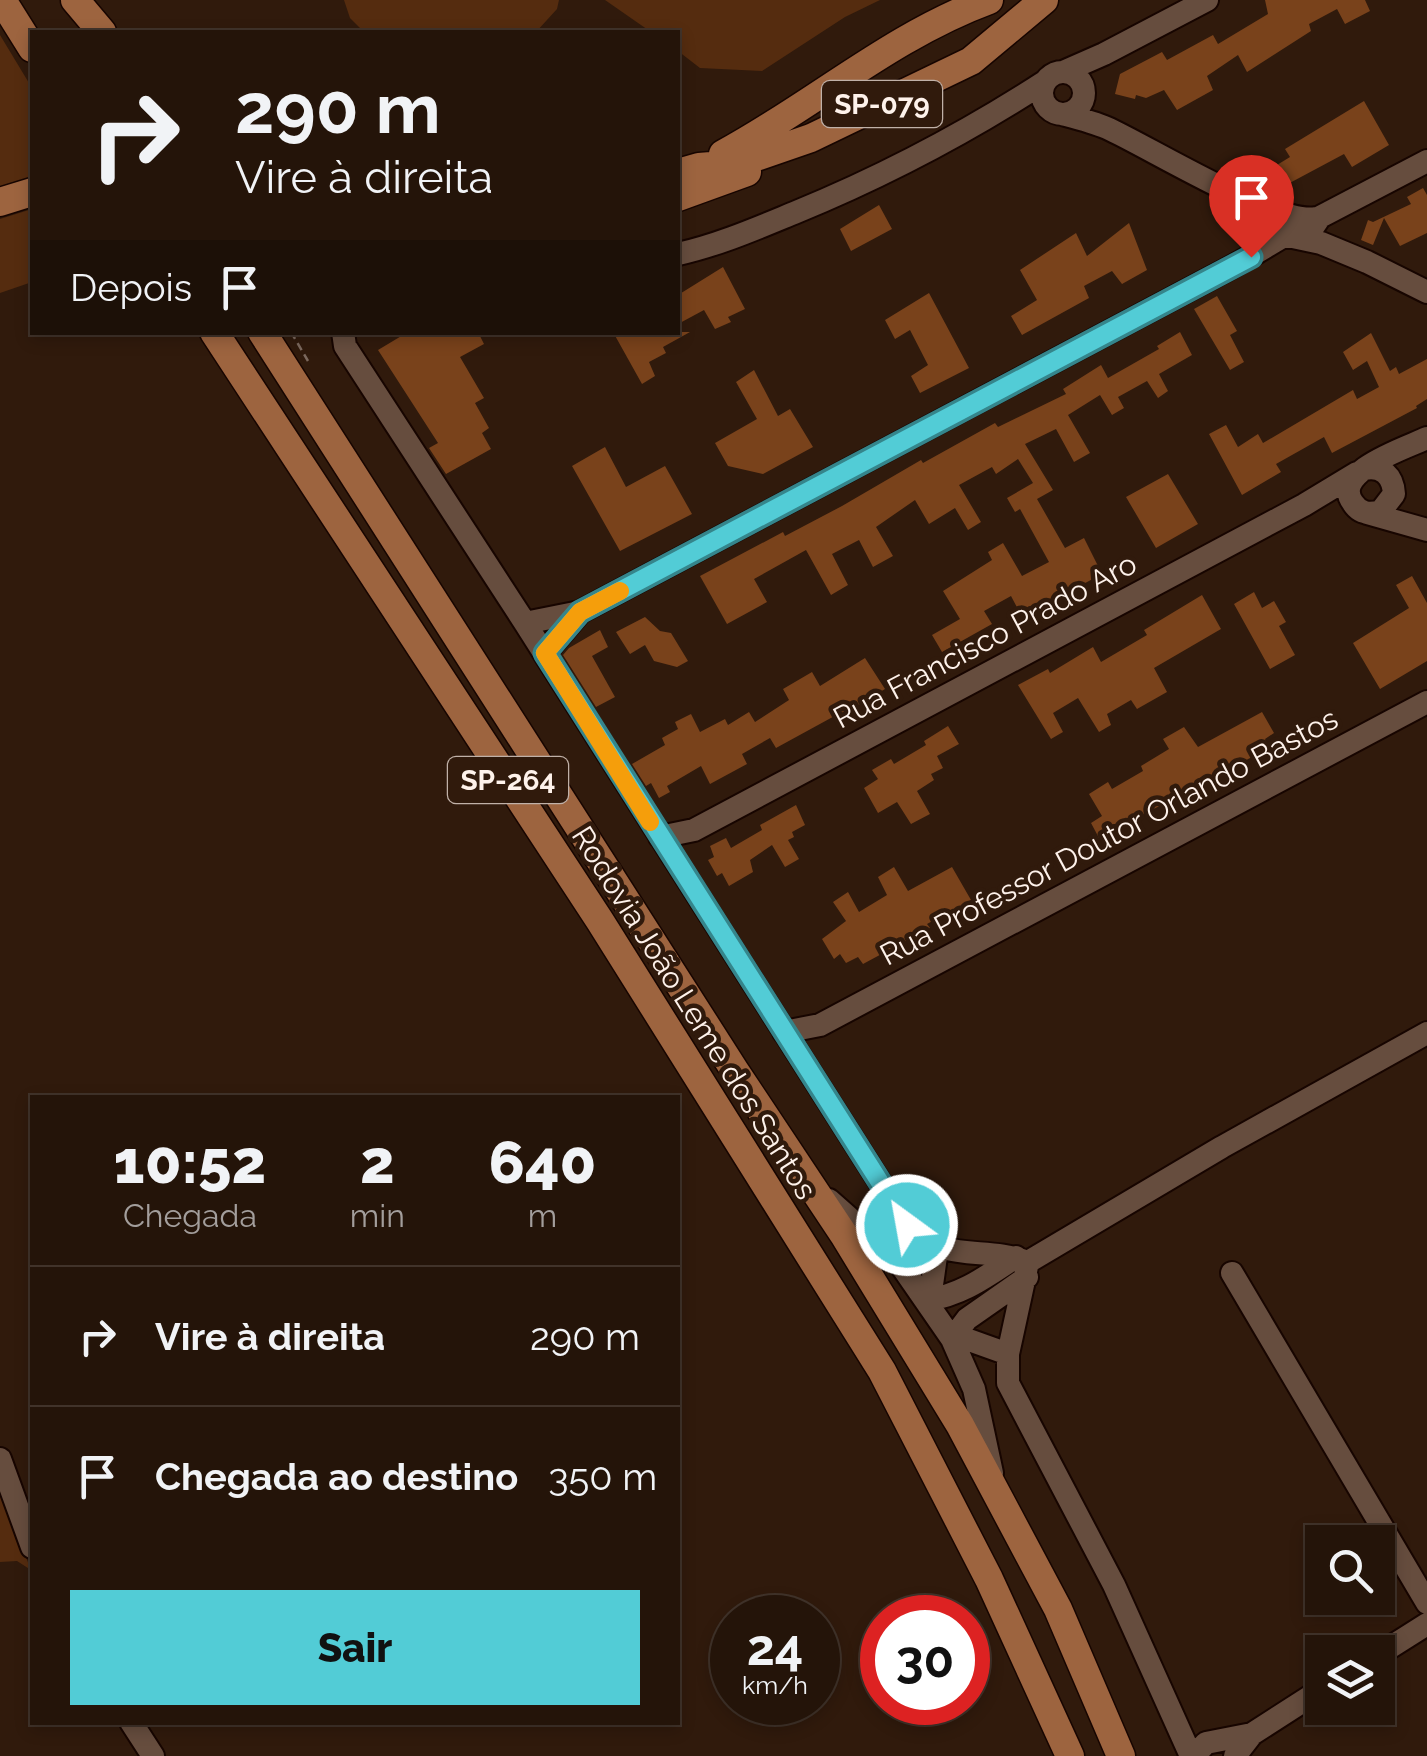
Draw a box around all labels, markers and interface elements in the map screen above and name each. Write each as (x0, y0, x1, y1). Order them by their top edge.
text: 290 m (235, 67, 441, 149)
icon: right (70, 70, 200, 200)
road number: SP-079 (822, 81, 942, 127)
text: Vire à direita (235, 151, 493, 204)
pin (1209, 155, 1294, 258)
icon: arrive (1224, 170, 1279, 225)
icon: arrive (212, 260, 267, 315)
text: Depois (70, 265, 192, 310)
street label: Rua Francisco Prado Aro (827, 546, 1142, 735)
street label: Rua Professor Doutor Orlando Bastos (874, 701, 1344, 972)
road number: SP-264 (448, 757, 568, 803)
street label: Rodovia João Leme dos Santos (565, 820, 824, 1206)
text: 10:52 (114, 1127, 266, 1197)
text: 2 (360, 1127, 395, 1197)
text: 640 (488, 1127, 596, 1197)
position arrow (855, 1173, 959, 1277)
text: Chegada (123, 1197, 257, 1234)
text: min (350, 1197, 405, 1234)
text: m (528, 1197, 557, 1234)
icon: right (70, 1309, 125, 1364)
text: Vire à direita (155, 1314, 385, 1359)
text: 290 m (530, 1314, 640, 1359)
icon: arrive (70, 1449, 125, 1504)
text: Chegada ao destino (155, 1454, 518, 1499)
text: 350 m (548, 1454, 657, 1499)
map controls (1305, 1525, 1395, 1725)
button: search (1305, 1525, 1395, 1615)
button: Sair (70, 1590, 640, 1705)
speed limit sign: 30 (860, 1595, 990, 1725)
text: 24 (747, 1618, 803, 1677)
button: layers (1305, 1635, 1395, 1725)
text: km/h (742, 1670, 808, 1700)

